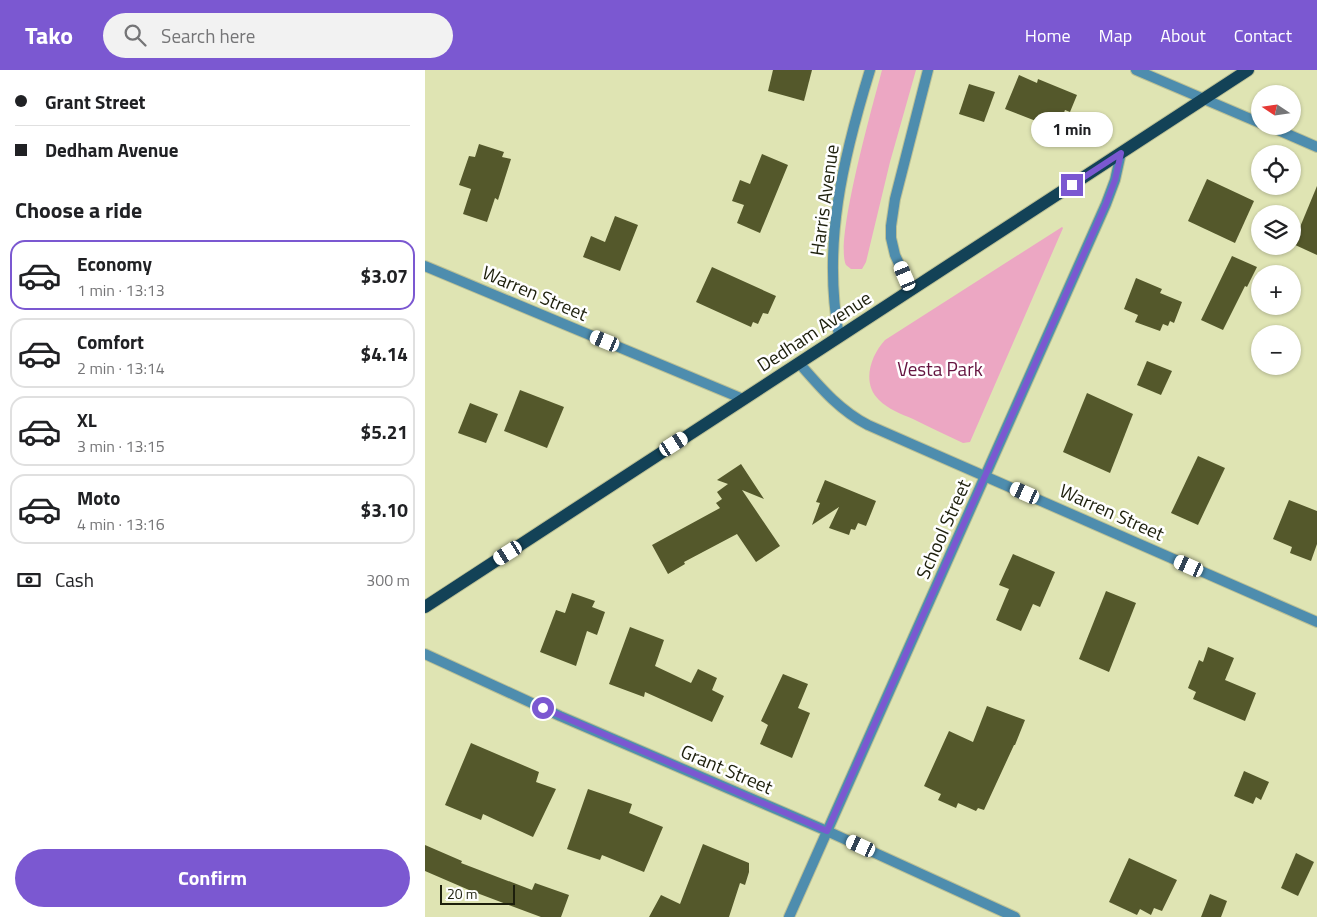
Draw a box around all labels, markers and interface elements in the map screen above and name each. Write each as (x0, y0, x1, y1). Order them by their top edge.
search box (103, 13, 453, 58)
text: Tako (25, 17, 73, 53)
icon: search (121, 21, 149, 49)
text: Search here (161, 21, 255, 50)
text: Home (1025, 22, 1071, 49)
text: Map (1099, 22, 1132, 49)
text: About (1160, 22, 1206, 49)
text: Contact (1234, 22, 1292, 49)
north arrow (1251, 85, 1301, 135)
map controls (1251, 85, 1301, 375)
text: Grant Street (45, 87, 146, 116)
callout: 1 min (1031, 112, 1113, 148)
text: 1 min (1053, 117, 1091, 141)
text: Dedham Avenue (45, 135, 178, 164)
street label: Harris Avenue (801, 142, 846, 257)
button: locate (1251, 145, 1301, 195)
route end (1061, 174, 1083, 196)
text: Choose a ride (15, 193, 142, 227)
button: layers (1251, 205, 1301, 255)
text: Economy (77, 249, 152, 278)
icon: car (17, 253, 62, 298)
street label: Warren Street (478, 257, 593, 328)
car (892, 259, 917, 293)
text: $3.07 (361, 261, 408, 290)
button: + (1251, 265, 1301, 315)
text: 1 min · 13:13 (77, 278, 165, 302)
street label: Dedham Avenue (751, 283, 877, 378)
button: − (1251, 325, 1301, 375)
text: Comfort (77, 327, 144, 356)
car (588, 328, 621, 354)
icon: car (17, 331, 62, 376)
text: $4.14 (361, 339, 408, 368)
park label: Vesta Park (897, 354, 983, 383)
text: 2 min · 13:14 (77, 356, 165, 380)
text: XL (77, 405, 97, 434)
icon: car (17, 409, 62, 454)
text: $5.21 (361, 417, 408, 446)
car (657, 430, 690, 458)
text: 3 min · 13:15 (77, 434, 165, 458)
street label: School Street (908, 474, 978, 583)
street label: Warren Street (1055, 476, 1170, 548)
car (1008, 480, 1041, 506)
text: Moto (77, 483, 120, 512)
icon: car (17, 487, 62, 532)
text: $3.10 (361, 495, 408, 524)
text: 4 min · 13:16 (77, 512, 165, 536)
car (491, 539, 524, 567)
car (1172, 553, 1205, 579)
text: Cash (55, 565, 94, 594)
icon: cash (15, 566, 43, 594)
text: 300 m (366, 568, 410, 592)
route start (532, 697, 554, 719)
street label: Grant Street (677, 736, 778, 801)
car (844, 833, 877, 859)
button: Confirm (15, 849, 410, 907)
scale bar (440, 882, 515, 905)
text: 20 m (447, 883, 477, 904)

